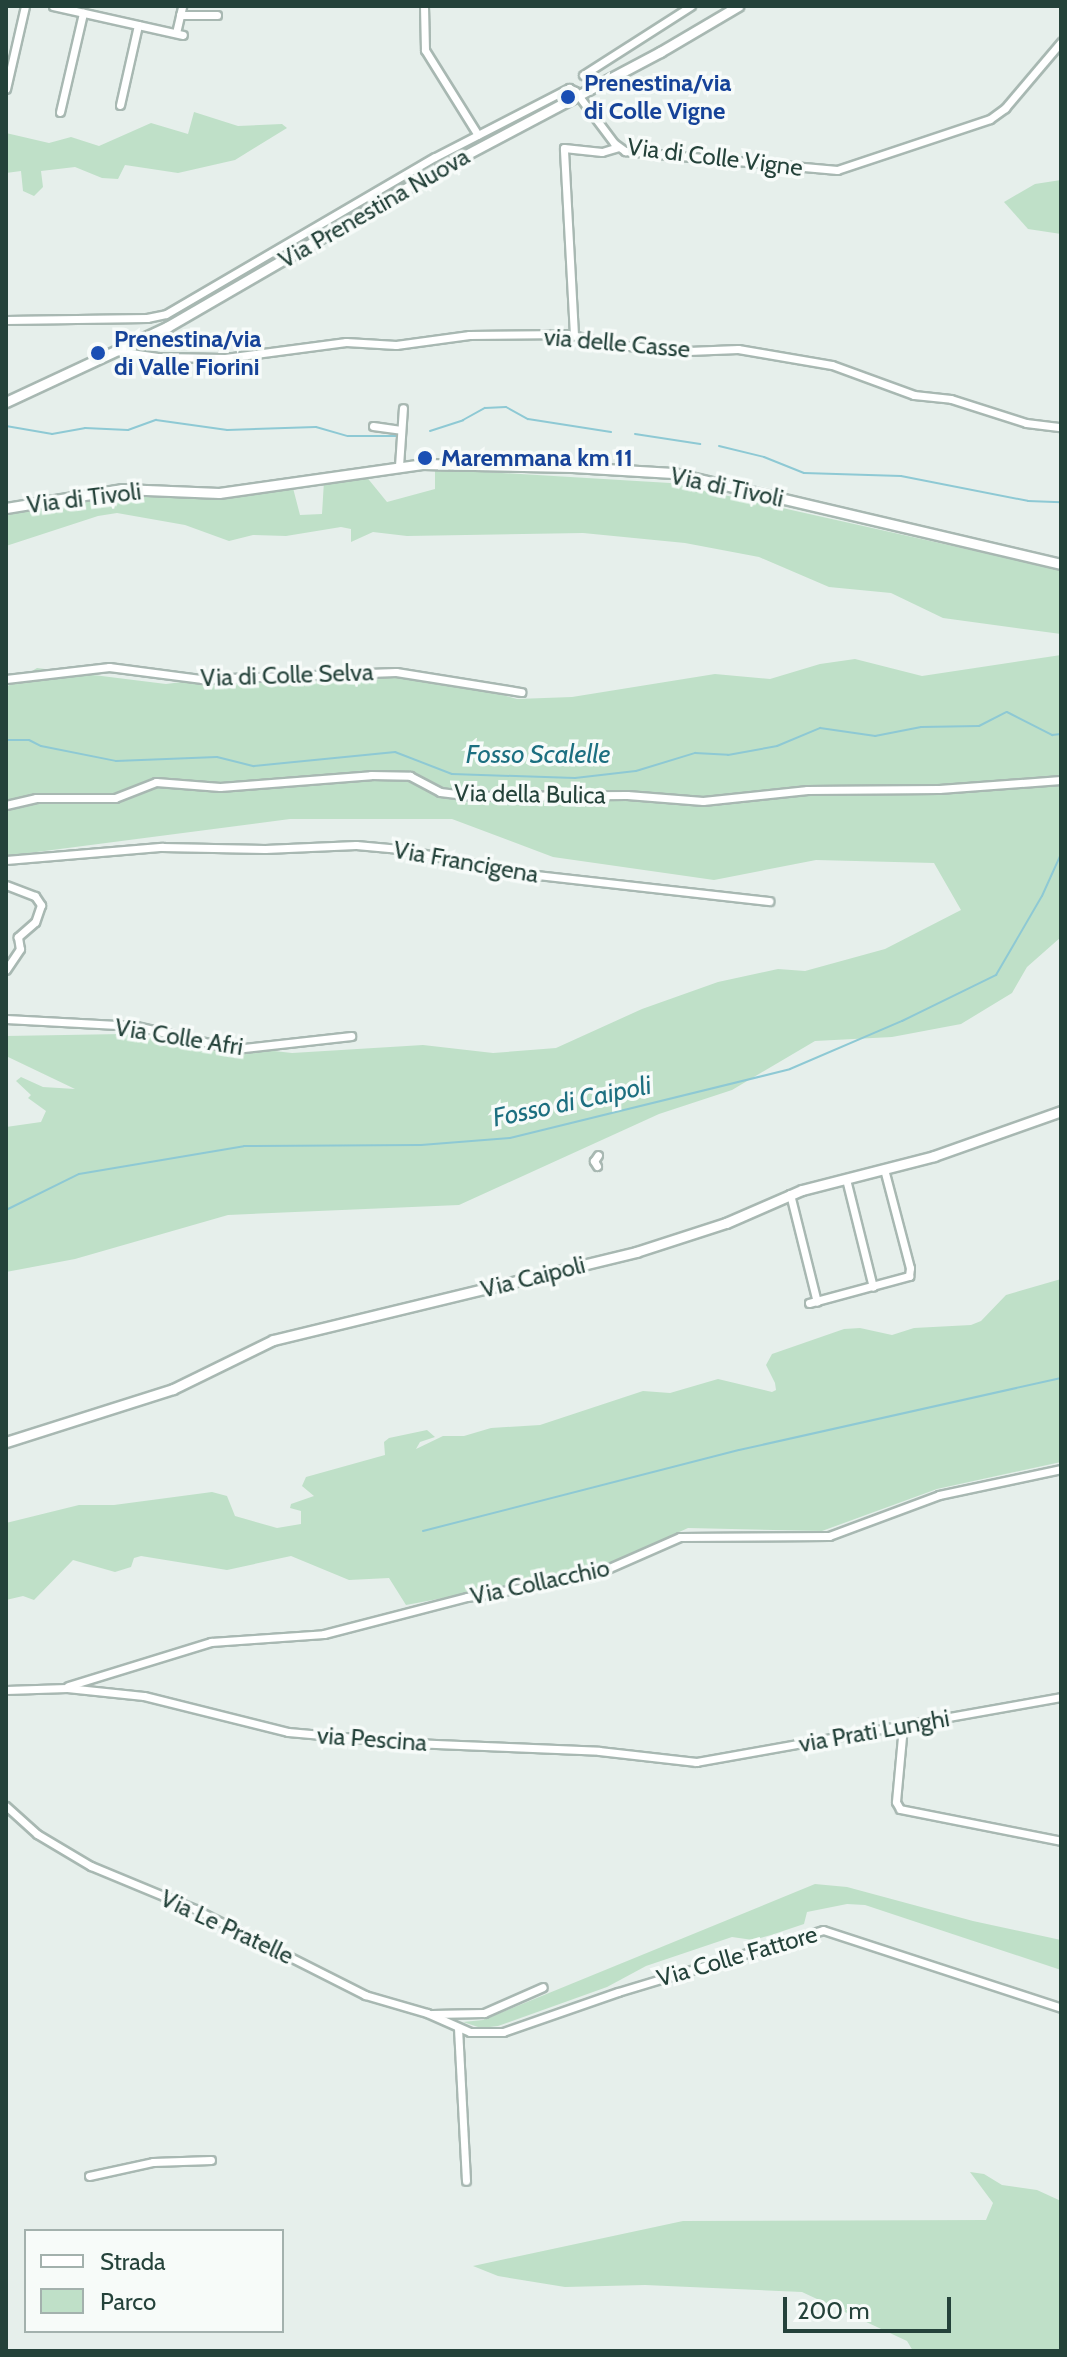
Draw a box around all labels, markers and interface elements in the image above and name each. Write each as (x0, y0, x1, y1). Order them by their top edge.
place label: Prenestina/via di Colle Vigne (584, 69, 731, 125)
marker: Prenestina/via di Colle Vigne (559, 88, 577, 106)
street label: Via di Colle Vigne (626, 132, 804, 182)
street label: Via Prenestina Nuova (274, 142, 474, 274)
street label: via delle Casse (543, 322, 691, 364)
place label: Prenestina/via di Valle Fiorini (114, 325, 261, 381)
marker: Prenestina/via di Valle Fiorini (89, 344, 107, 362)
place label: Maremmana km 11 (441, 444, 633, 472)
marker: Maremmana km 11 (416, 449, 434, 467)
street label: Via di Tivoli (668, 461, 786, 513)
street label: Via di Tivoli (25, 477, 143, 519)
street label: Via di Colle Selva (200, 658, 374, 692)
water label: Fosso Scalelle (466, 739, 610, 771)
street label: Via della Bulica (454, 778, 606, 810)
street label: Via Francigena (391, 835, 541, 889)
street label: Via Colle Afri (113, 1013, 245, 1061)
water label: Fosso di Caipoli (490, 1070, 654, 1134)
street label: Via Caipoli (478, 1250, 588, 1304)
street label: Via Collacchio (468, 1553, 612, 1611)
street label: via Prati Lunghi (796, 1704, 952, 1758)
street label: via Pescina (316, 1721, 428, 1757)
street label: Via Le Pratelle (156, 1884, 298, 1970)
street label: Via Colle Fattore (653, 1919, 821, 1993)
legend (24, 2229, 284, 2333)
text: Strada (100, 2247, 166, 2276)
scale bar (787, 2281, 955, 2331)
text: Parco (100, 2287, 156, 2316)
text: 200 m (797, 2296, 870, 2325)

